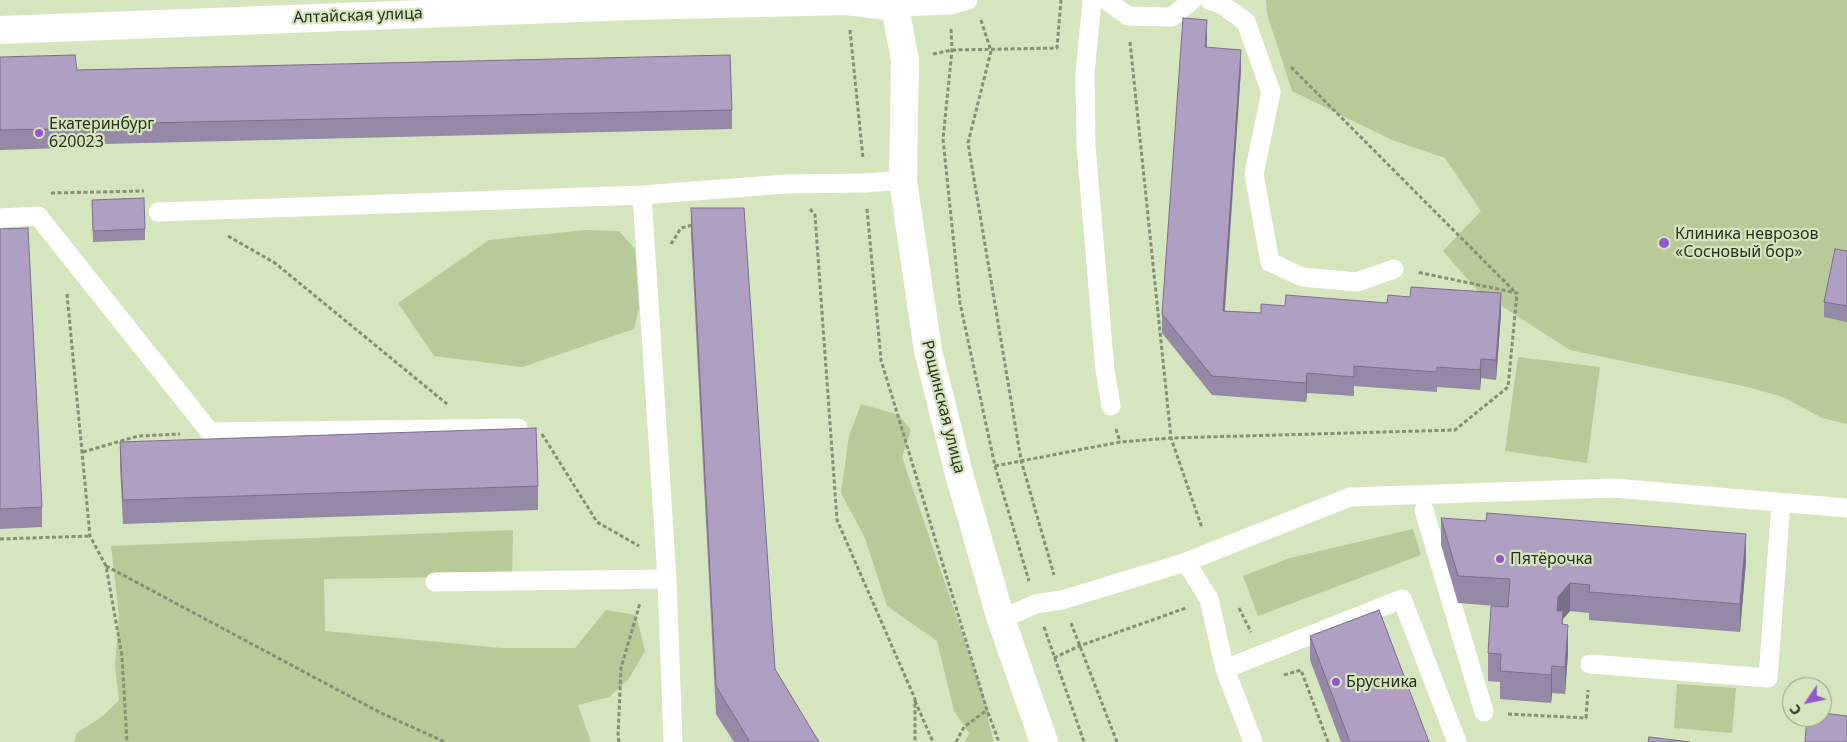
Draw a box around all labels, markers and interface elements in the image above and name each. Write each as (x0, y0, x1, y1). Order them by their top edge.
street label: Алтайская улица (293, 4, 423, 28)
place label: Екатеринбург 620023 (49, 114, 154, 152)
marker: Екатеринбург 620023 (33, 127, 45, 139)
place label: Клиника неврозов «Сосновый бор» (1675, 224, 1819, 262)
marker: Клиника неврозов «Сосновый бор» (1657, 236, 1671, 250)
street label: Рощинская улица (917, 338, 969, 476)
place label: Пятёрочка (1510, 549, 1593, 569)
marker: Пятёрочка (1494, 553, 1506, 565)
place label: Брусника (1346, 672, 1417, 692)
marker: Брусника (1330, 676, 1342, 688)
north arrow (1782, 677, 1832, 727)
text: С (1785, 701, 1805, 719)

